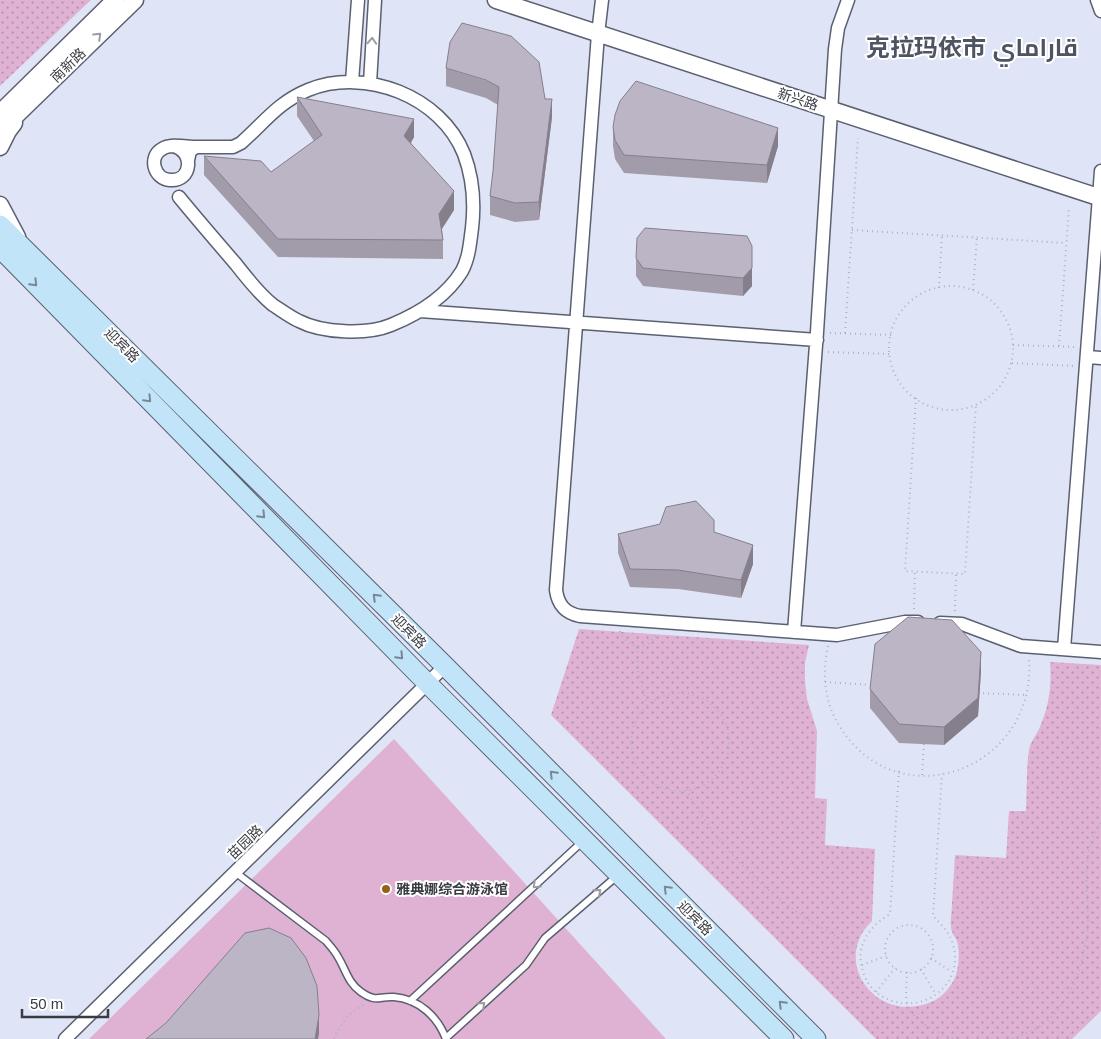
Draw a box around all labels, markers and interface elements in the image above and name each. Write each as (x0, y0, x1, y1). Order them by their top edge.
one-way arrow (92, 33, 101, 42)
district label: 克拉玛依市 قاراماي (866, 34, 1078, 67)
one-way arrow (367, 37, 378, 45)
street label: 南新路 (47, 45, 89, 85)
street label: 新兴路 (776, 85, 820, 113)
one-way arrow (28, 277, 37, 286)
street label: 迎宾路 (101, 324, 143, 366)
one-way arrow (142, 393, 151, 402)
one-way arrow (256, 509, 265, 518)
one-way arrow (372, 594, 381, 603)
street label: 迎宾路 (388, 610, 430, 652)
one-way arrow (394, 650, 403, 659)
one-way arrow (549, 771, 558, 780)
street label: 苗园路 (224, 822, 266, 862)
one-way arrow (532, 879, 541, 888)
place label: 雅典娜综合游泳馆 (396, 881, 508, 897)
marker: 雅典娜综合游泳馆 (380, 883, 392, 895)
one-way arrow (664, 886, 673, 895)
one-way arrow (592, 889, 601, 898)
street label: 迎宾路 (674, 897, 716, 939)
scale bar (22, 986, 109, 1018)
text: 50 m (30, 995, 63, 1012)
one-way arrow (779, 1001, 788, 1010)
one-way arrow (476, 1002, 485, 1011)

